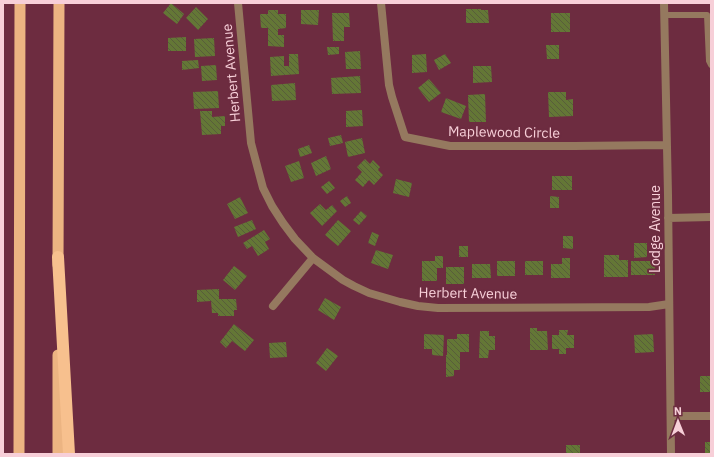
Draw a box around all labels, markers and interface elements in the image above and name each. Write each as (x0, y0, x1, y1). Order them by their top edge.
street label: Herbert Avenue (218, 23, 244, 123)
street label: Maplewood Circle (448, 122, 560, 142)
street label: Lodge Avenue (646, 185, 664, 273)
street label: Herbert Avenue (419, 283, 518, 303)
north arrow (658, 401, 698, 441)
text: N (674, 404, 682, 418)

